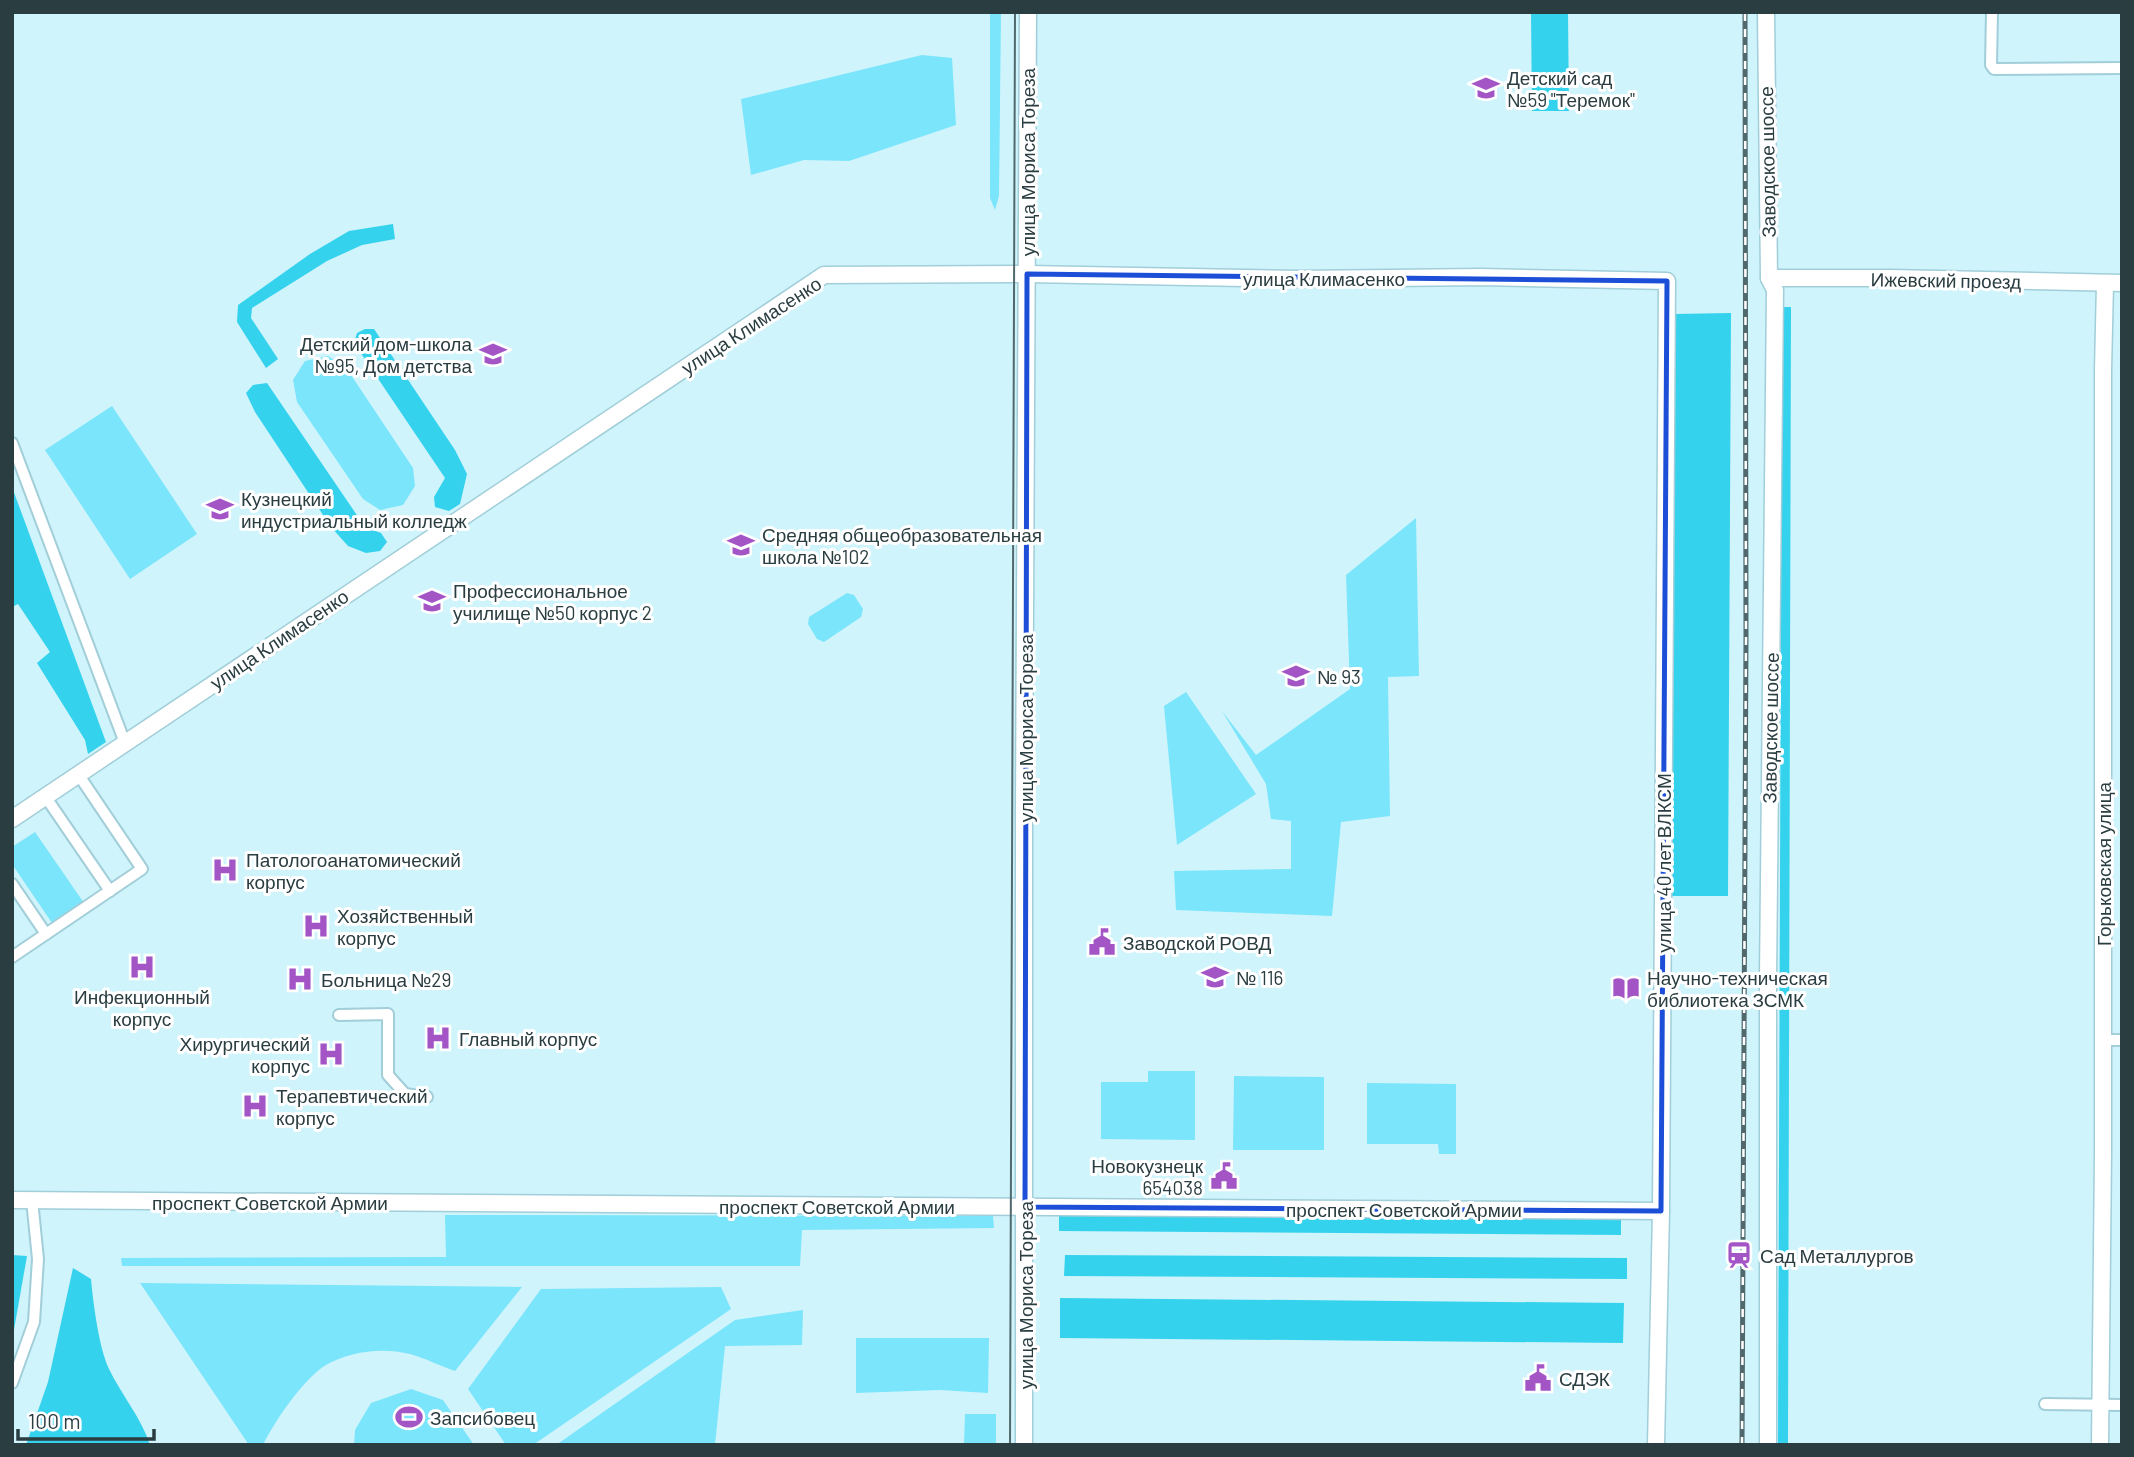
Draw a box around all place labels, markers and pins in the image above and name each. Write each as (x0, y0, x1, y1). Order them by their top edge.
place label: Детский сад №59 "Теремок" (1507, 66, 1635, 111)
school or university icon: Детский сад №59 "Теремок" (1471, 73, 1501, 103)
place label: Детский дом-школа №95, Дом детства (300, 332, 472, 377)
school or university icon: Детский дом-школа №95, Дом детства (478, 339, 508, 369)
place label: Кузнецкий индустриальный колледж (241, 487, 467, 532)
school or university icon: Кузнецкий индустриальный колледж (205, 494, 235, 524)
place label: Средняя общеобразовательная школа №102 (762, 523, 1042, 568)
school or university icon: Средняя общеобразовательная школа №102 (726, 530, 756, 560)
place label: Профессиональное училище №50 корпус 2 (453, 579, 652, 624)
school or university icon: Профессиональное училище №50 корпус 2 (417, 586, 447, 616)
school or university icon: № 93 (1281, 661, 1311, 691)
place label: № 93 (1317, 665, 1361, 688)
place label: Патологоанатомический корпус (246, 848, 461, 893)
hospital icon: Патологоанатомический корпус (210, 855, 240, 885)
place label: Хозяйственный корпус (337, 904, 473, 949)
hospital icon: Хозяйственный корпус (301, 911, 331, 941)
public building icon: Заводской РОВД (1087, 927, 1117, 957)
place label: Заводской РОВД (1123, 931, 1271, 954)
hospital icon: Инфекционный корпус (127, 952, 157, 982)
school or university icon: № 116 (1200, 962, 1230, 992)
hospital icon: Больница №29 (285, 964, 315, 994)
place label: № 116 (1236, 966, 1283, 989)
place label: Научно-техническая библиотека ЗСМК (1647, 966, 1828, 1011)
place label: Больница №29 (321, 968, 451, 991)
library icon: Научно-техническая библиотека ЗСМК (1611, 973, 1641, 1003)
place label: Инфекционный корпус (74, 985, 210, 1030)
hospital icon: Главный корпус (423, 1023, 453, 1053)
place label: Главный корпус (459, 1027, 597, 1050)
place label: Хирургический корпус (179, 1032, 310, 1077)
hospital icon: Хирургический корпус (316, 1039, 346, 1069)
place label: Терапевтический корпус (276, 1084, 428, 1129)
hospital icon: Терапевтический корпус (240, 1091, 270, 1121)
place label: Новокузнецк 654038 (1091, 1154, 1204, 1199)
public building icon: Новокузнецк 654038 (1209, 1161, 1239, 1191)
station icon: Сад Металлургов (1724, 1240, 1754, 1270)
place label: Сад Металлургов (1760, 1244, 1914, 1267)
public building icon: СДЭК (1523, 1363, 1553, 1393)
place label: СДЭК (1559, 1367, 1610, 1390)
sports icon: Запсибовец (394, 1402, 424, 1432)
place label: Запсибовец (430, 1406, 535, 1429)

